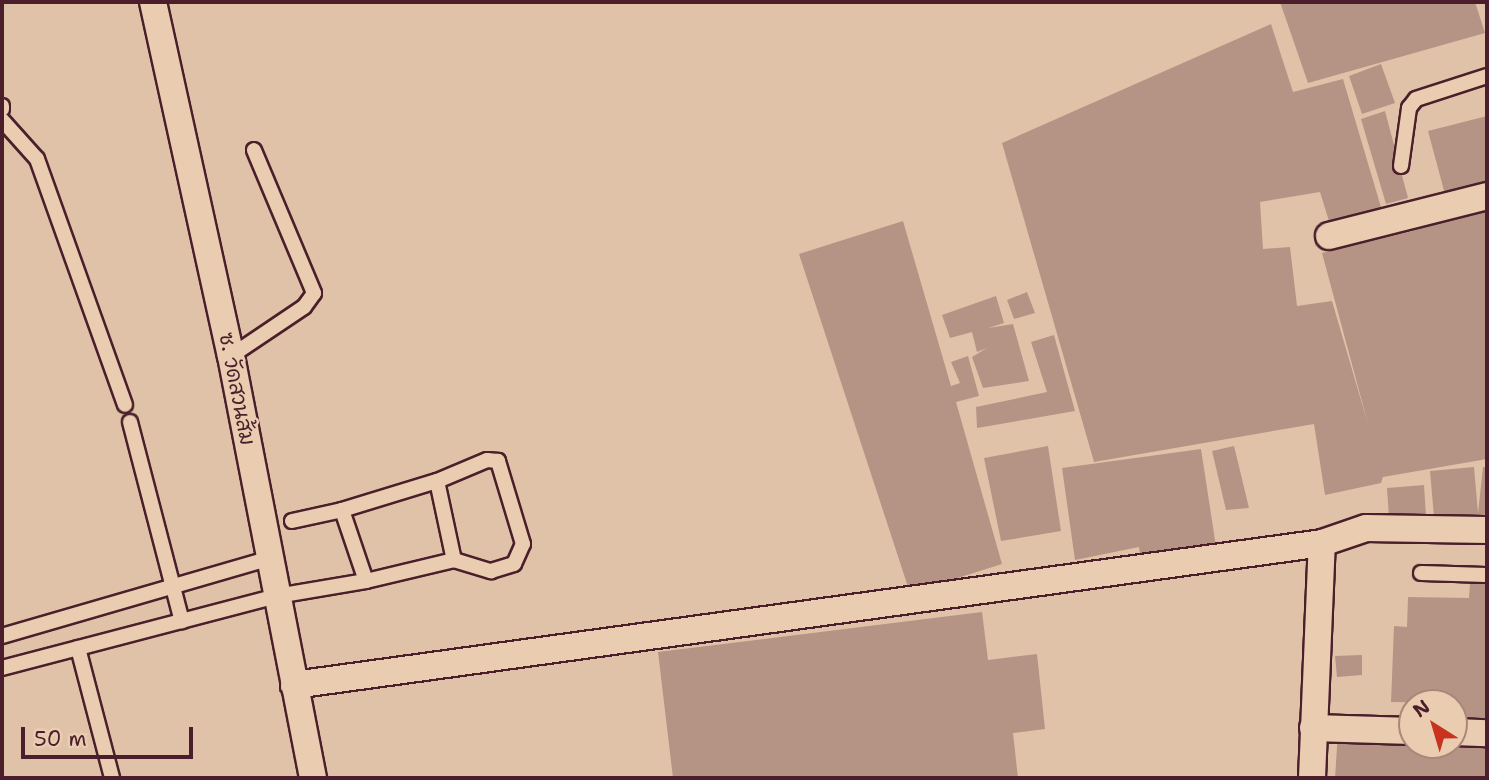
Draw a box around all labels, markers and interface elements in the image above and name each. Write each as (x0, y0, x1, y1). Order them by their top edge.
street label: ซ. วัดสวนส้ม (214, 330, 260, 448)
north arrow (1398, 689, 1468, 759)
text: N (1408, 694, 1435, 723)
scale bar (24, 714, 196, 758)
text: 50 m (34, 725, 87, 753)

